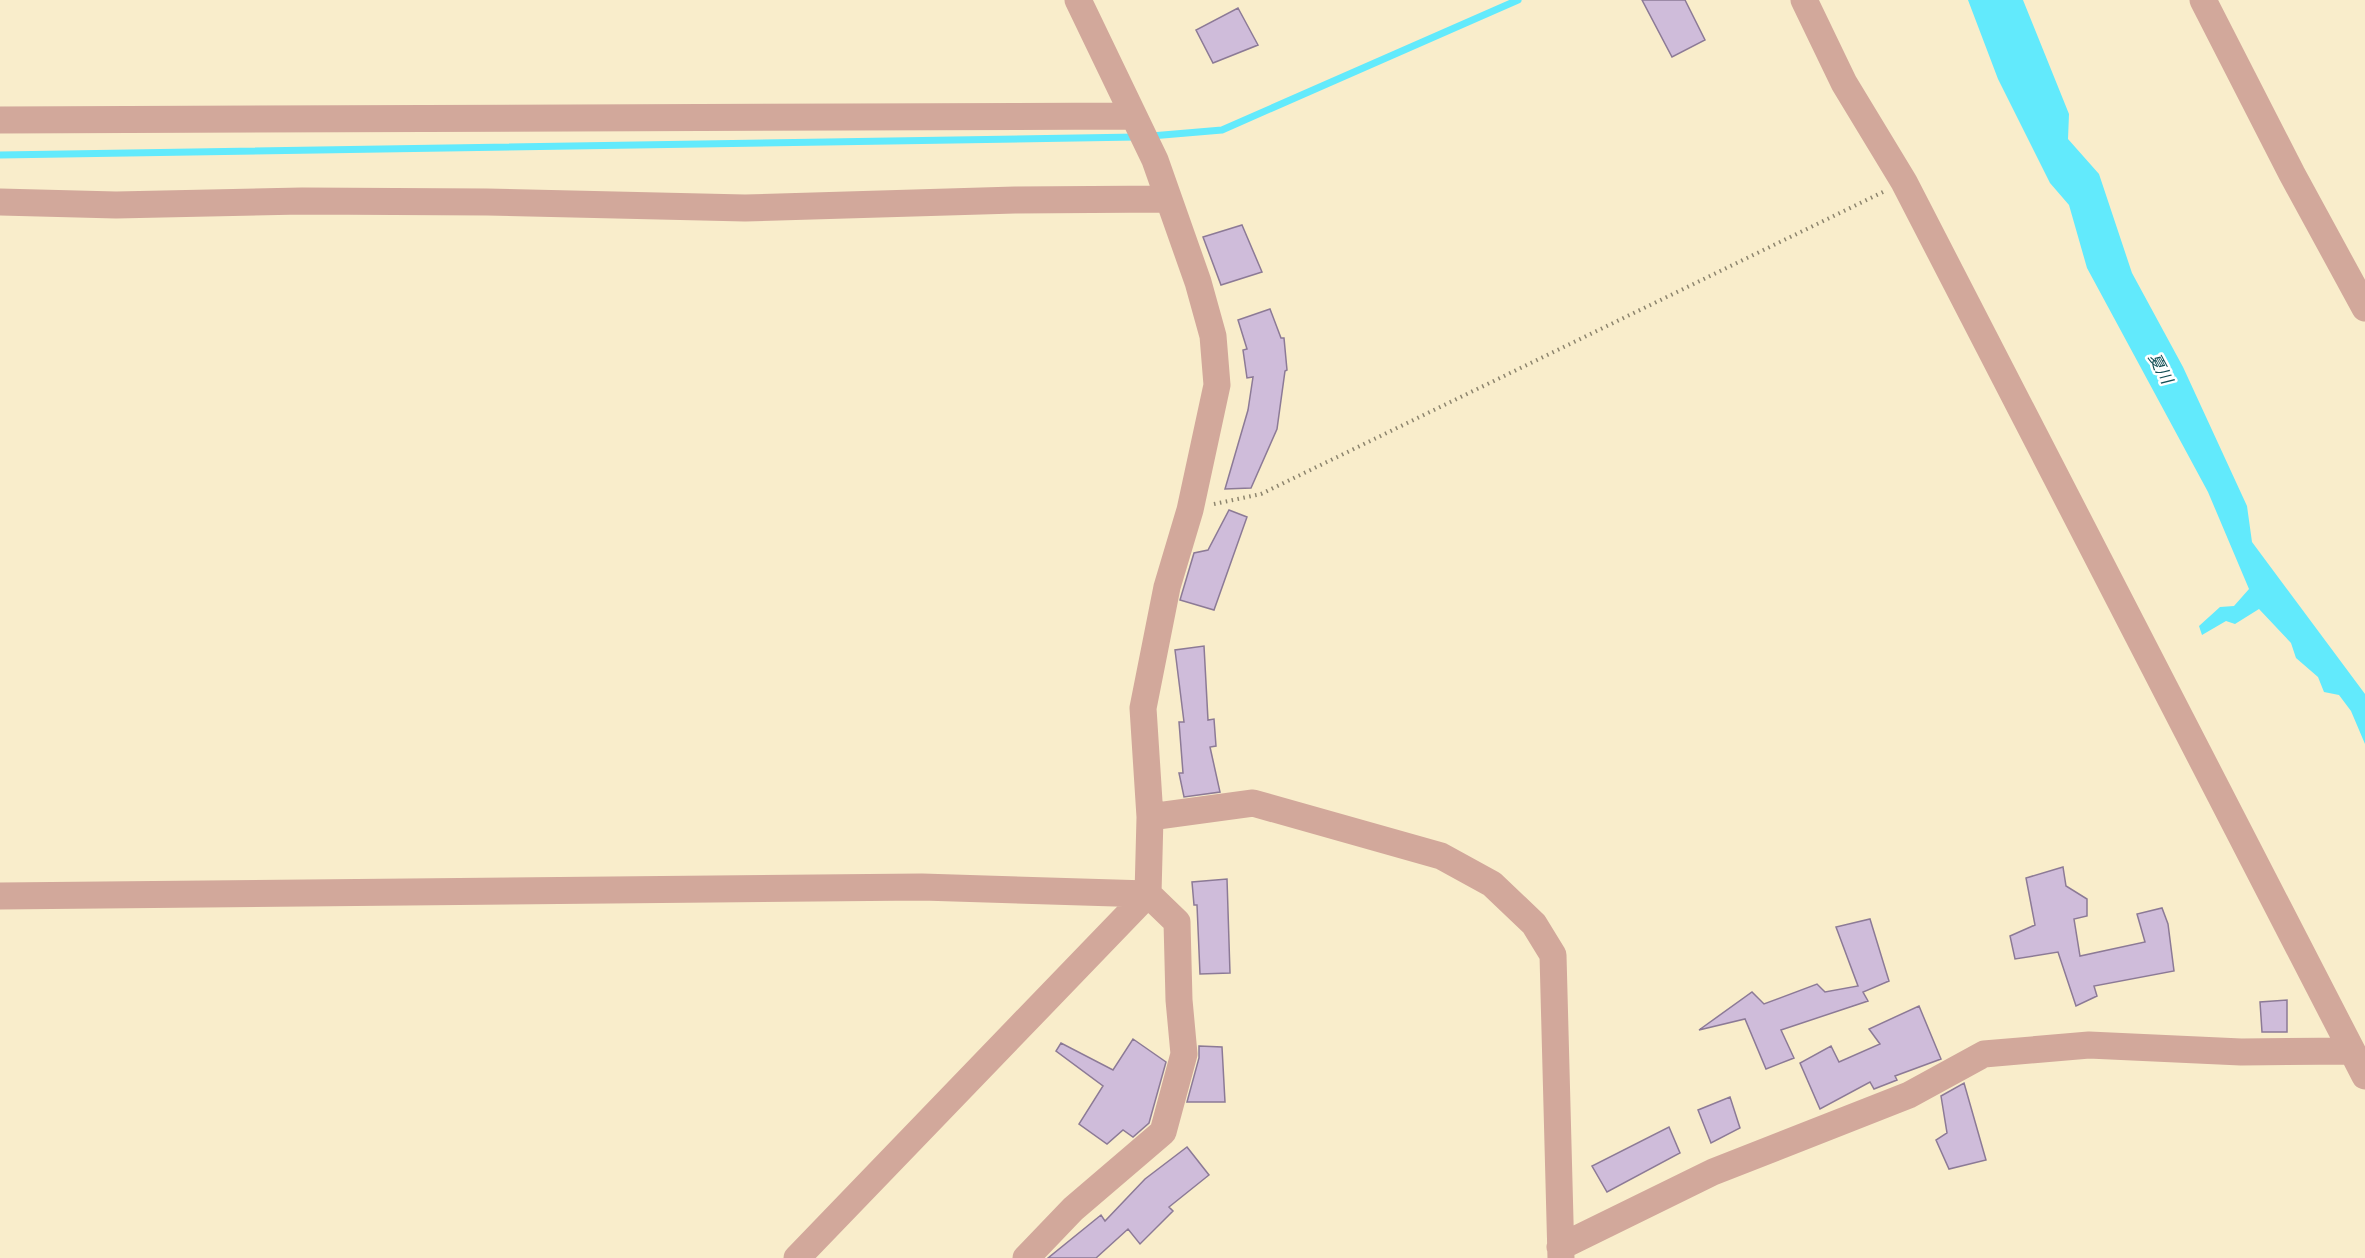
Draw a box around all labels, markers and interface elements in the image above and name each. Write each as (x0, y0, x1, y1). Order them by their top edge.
water label: 夏川 (2143, 348, 2180, 390)

